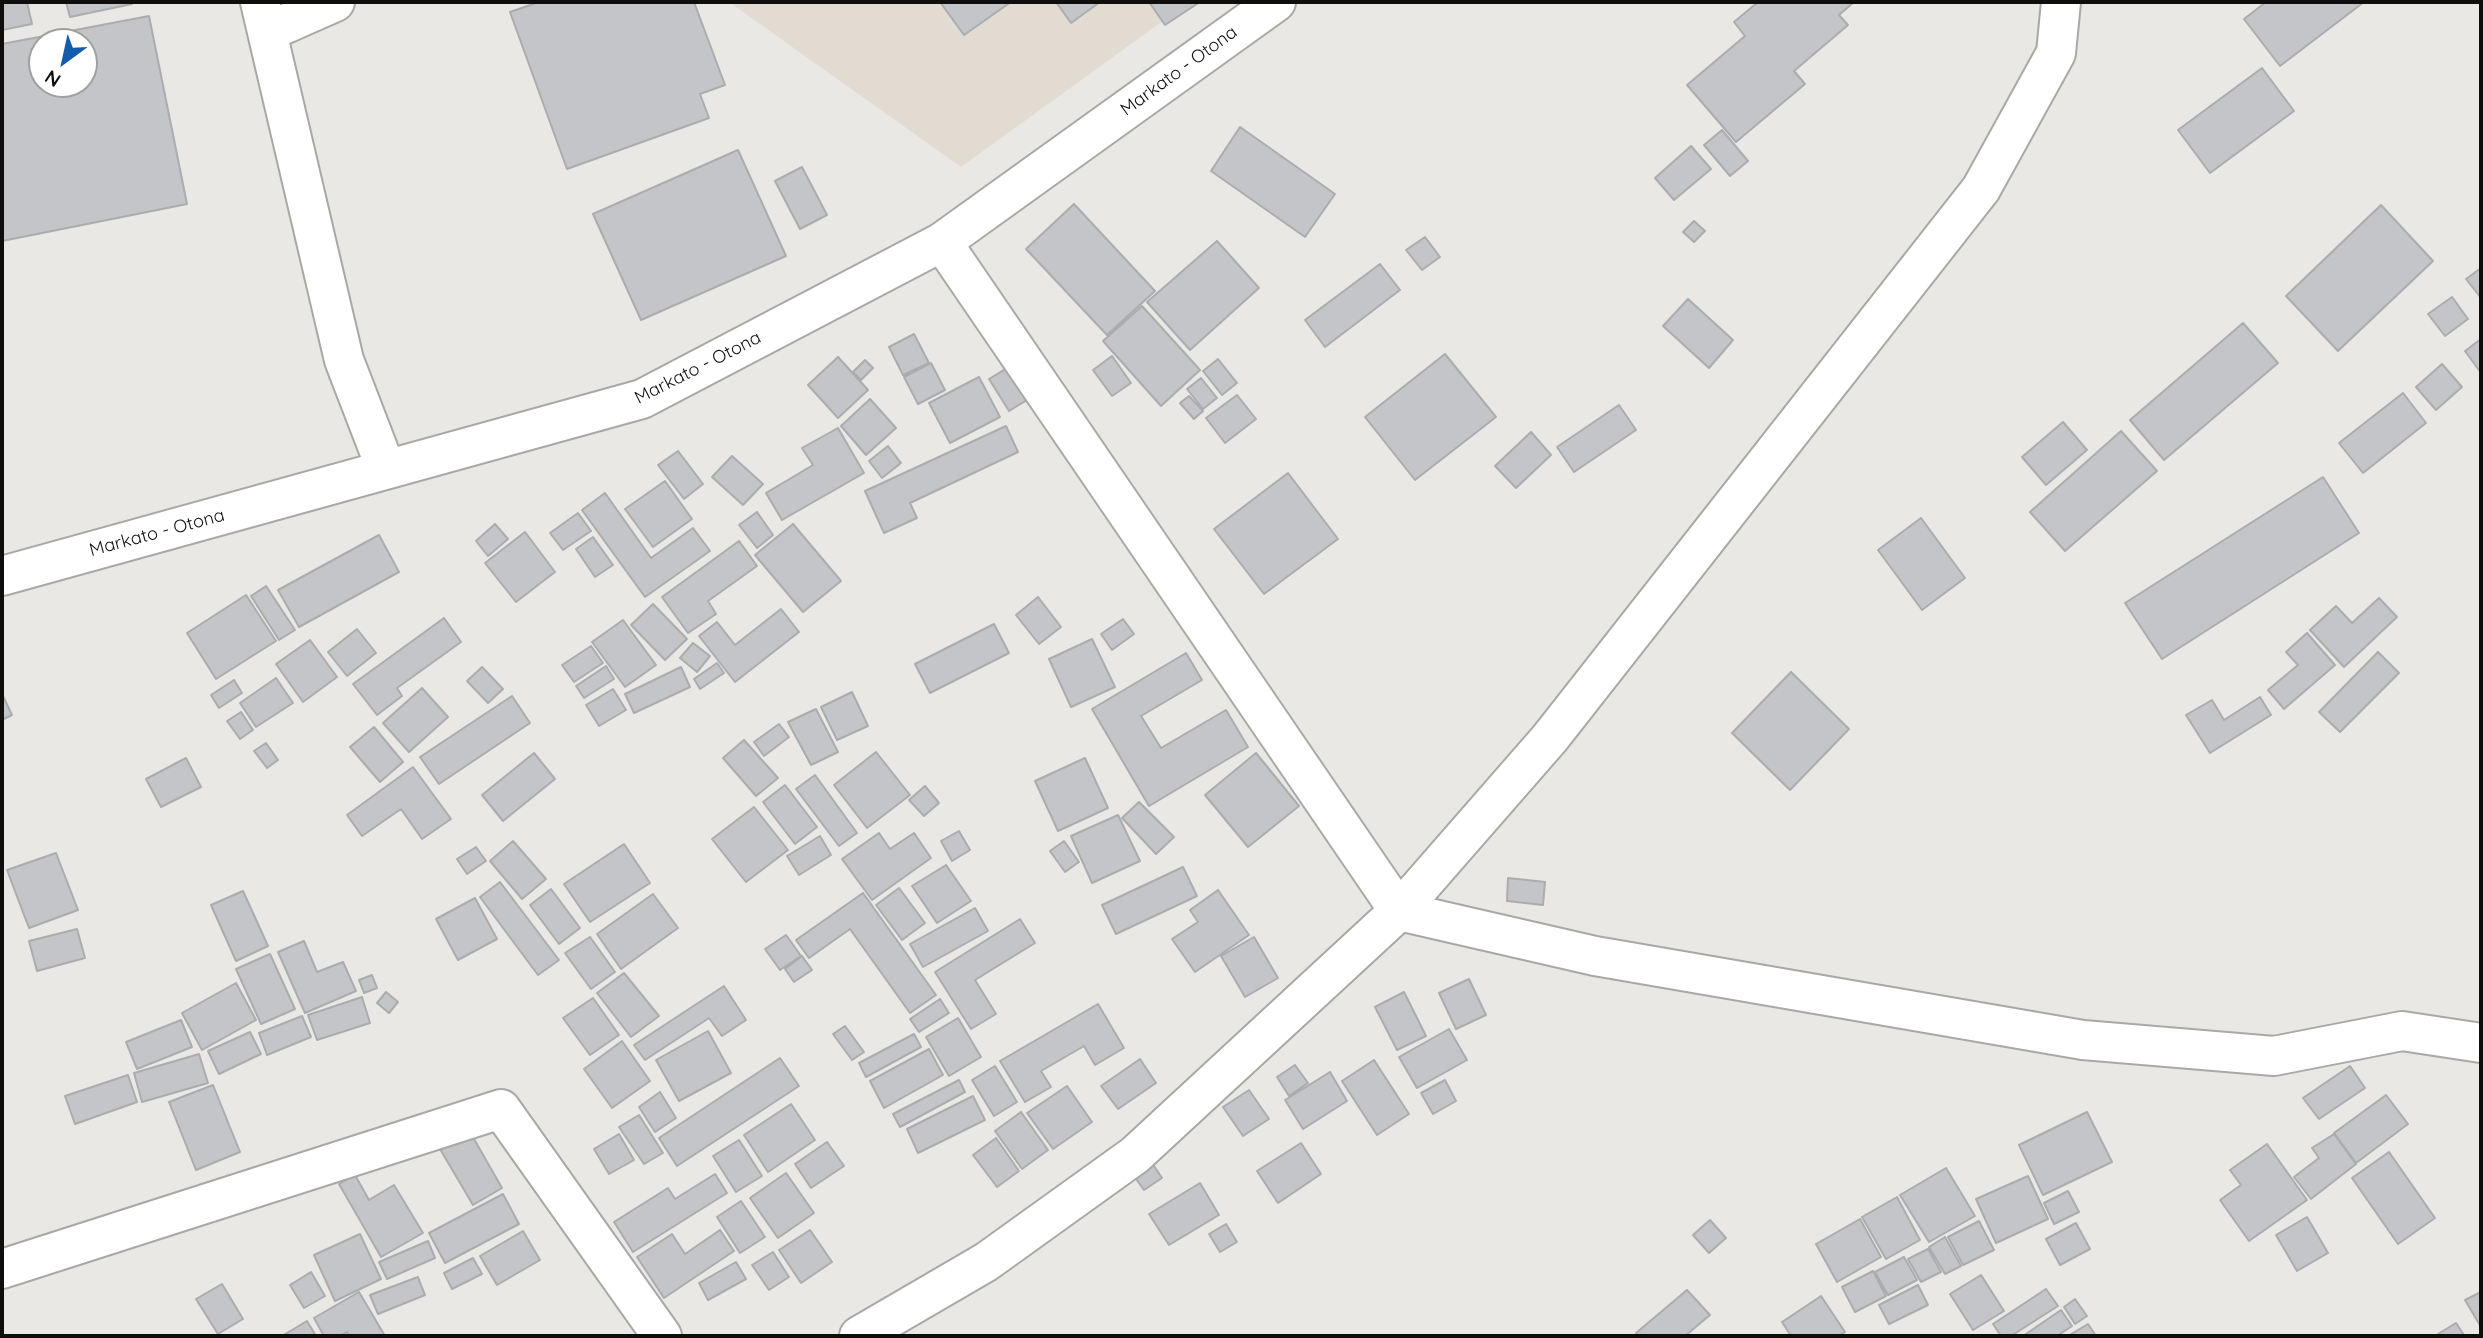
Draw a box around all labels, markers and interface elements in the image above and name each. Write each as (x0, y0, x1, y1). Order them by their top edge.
street label: Markato - Otona (1116, 21, 1242, 121)
north arrow (28, 28, 98, 98)
text: N (40, 65, 65, 93)
street label: Markato - Otona (631, 327, 765, 409)
street label: Markato - Otona (87, 505, 227, 561)

